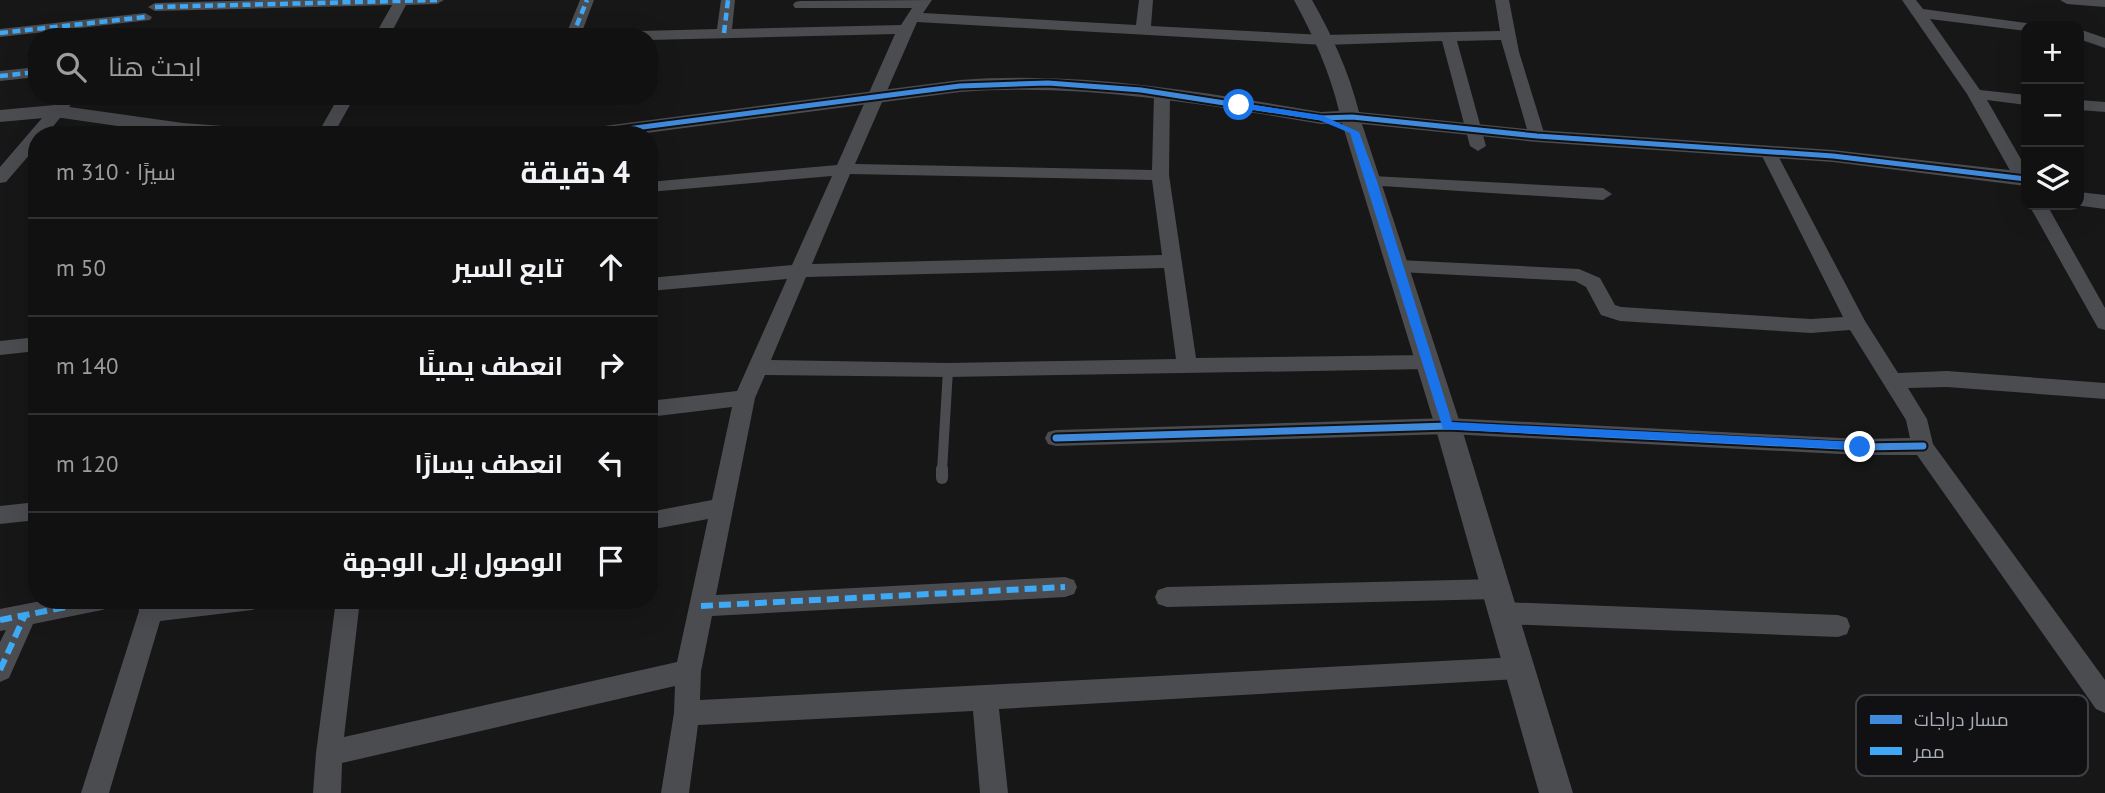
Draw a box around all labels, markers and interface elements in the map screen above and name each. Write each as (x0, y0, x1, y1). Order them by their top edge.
map controls (2021, 21, 2084, 210)
button: + (2021, 21, 2084, 84)
search box (28, 28, 658, 105)
icon: search (52, 48, 90, 86)
text: ابحث هنا (108, 50, 202, 83)
button: − (2021, 84, 2084, 147)
route start (1223, 89, 1254, 120)
button: layers (2021, 147, 2084, 210)
text: 4 دقيقة (521, 152, 630, 191)
text: سيرًا · 310 m (56, 157, 176, 186)
icon: ahead (592, 248, 630, 286)
text: تابع السير (453, 251, 563, 284)
text: 50 m (56, 253, 106, 282)
icon: right (592, 346, 630, 384)
text: انعطف يمينًا (418, 349, 563, 382)
text: 140 m (56, 351, 118, 380)
route end (1844, 431, 1875, 462)
icon: left (592, 444, 630, 482)
text: انعطف يسارًا (415, 447, 563, 480)
text: 120 m (56, 449, 118, 478)
icon: arrive (592, 542, 630, 580)
text: الوصول إلى الوجهة (343, 545, 563, 578)
legend (1856, 695, 2088, 776)
text: مسار دراجات (1914, 707, 2009, 731)
text: ممر (1913, 739, 1945, 763)

